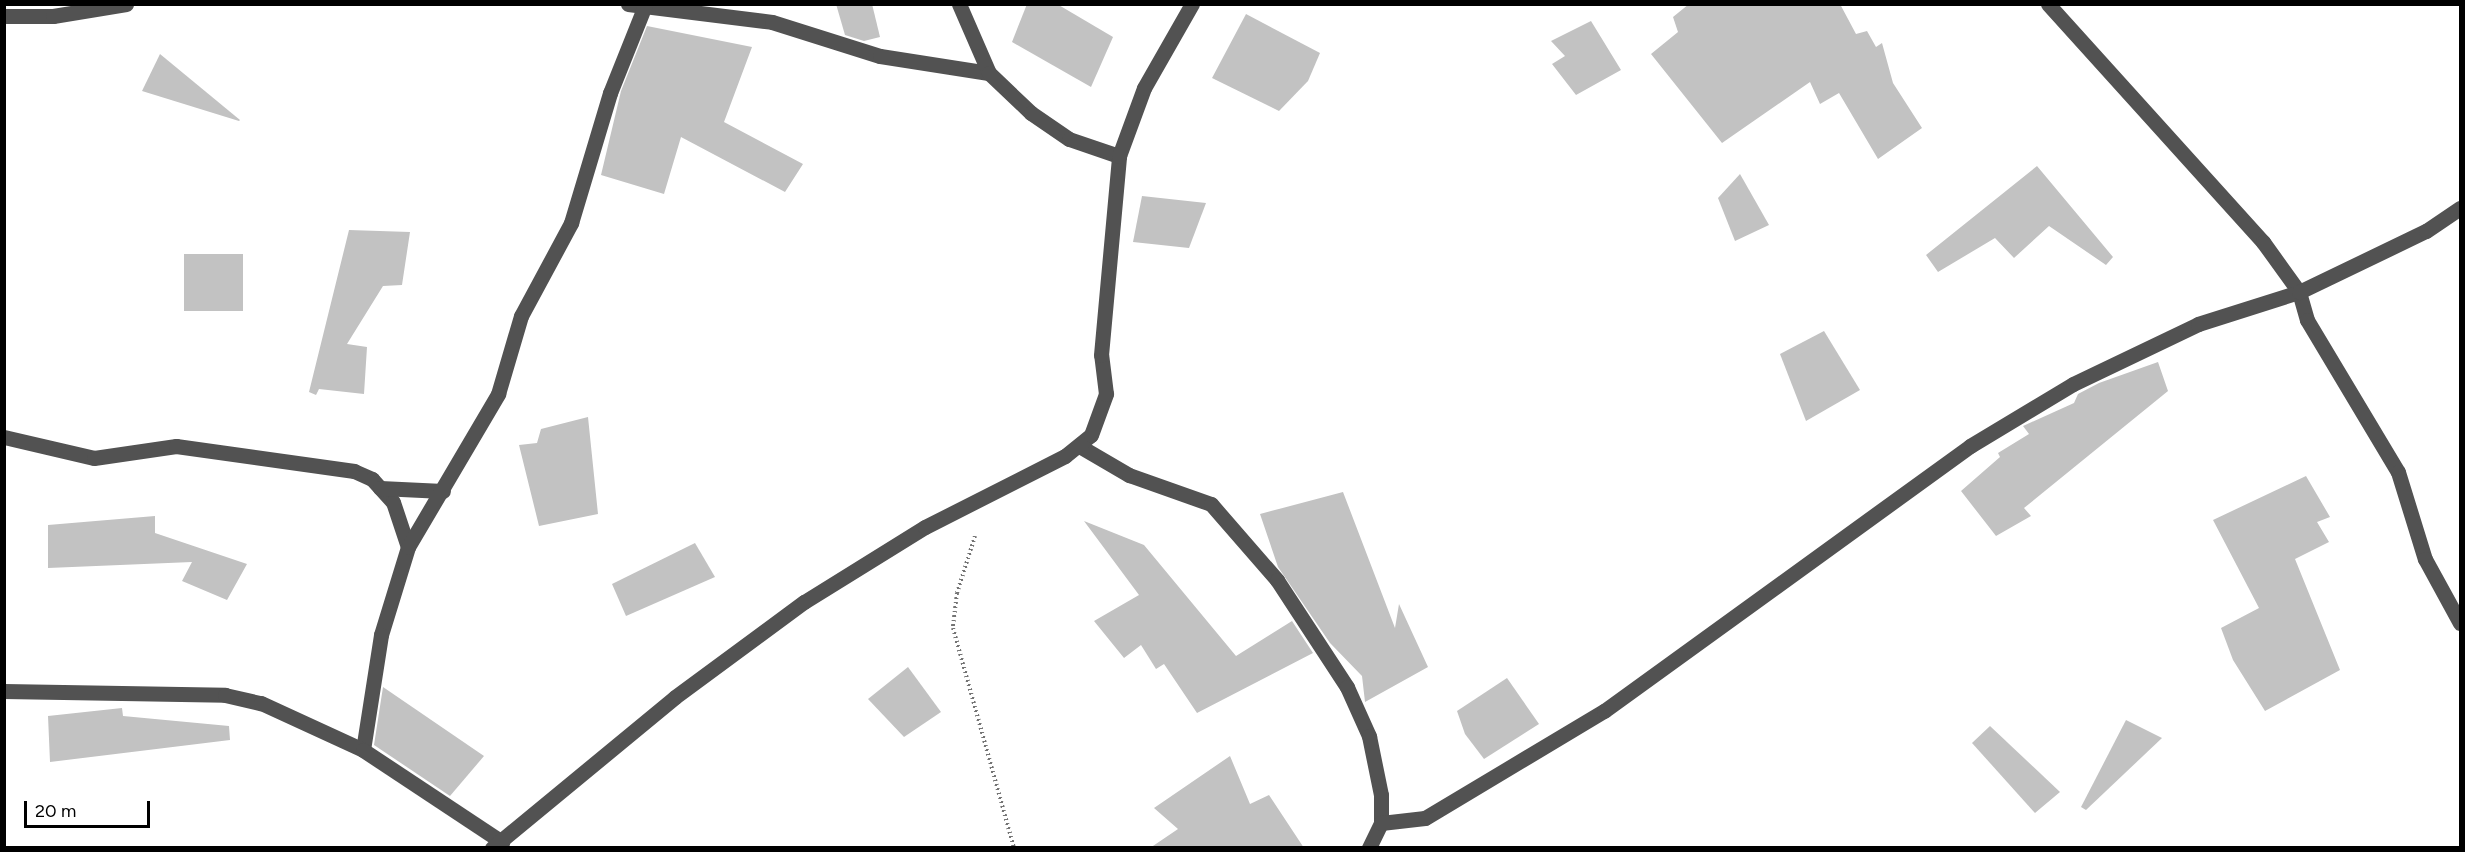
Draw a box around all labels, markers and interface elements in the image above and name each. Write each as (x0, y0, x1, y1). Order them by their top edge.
scale bar (27, 789, 153, 827)
text: 20 m (35, 800, 76, 822)

